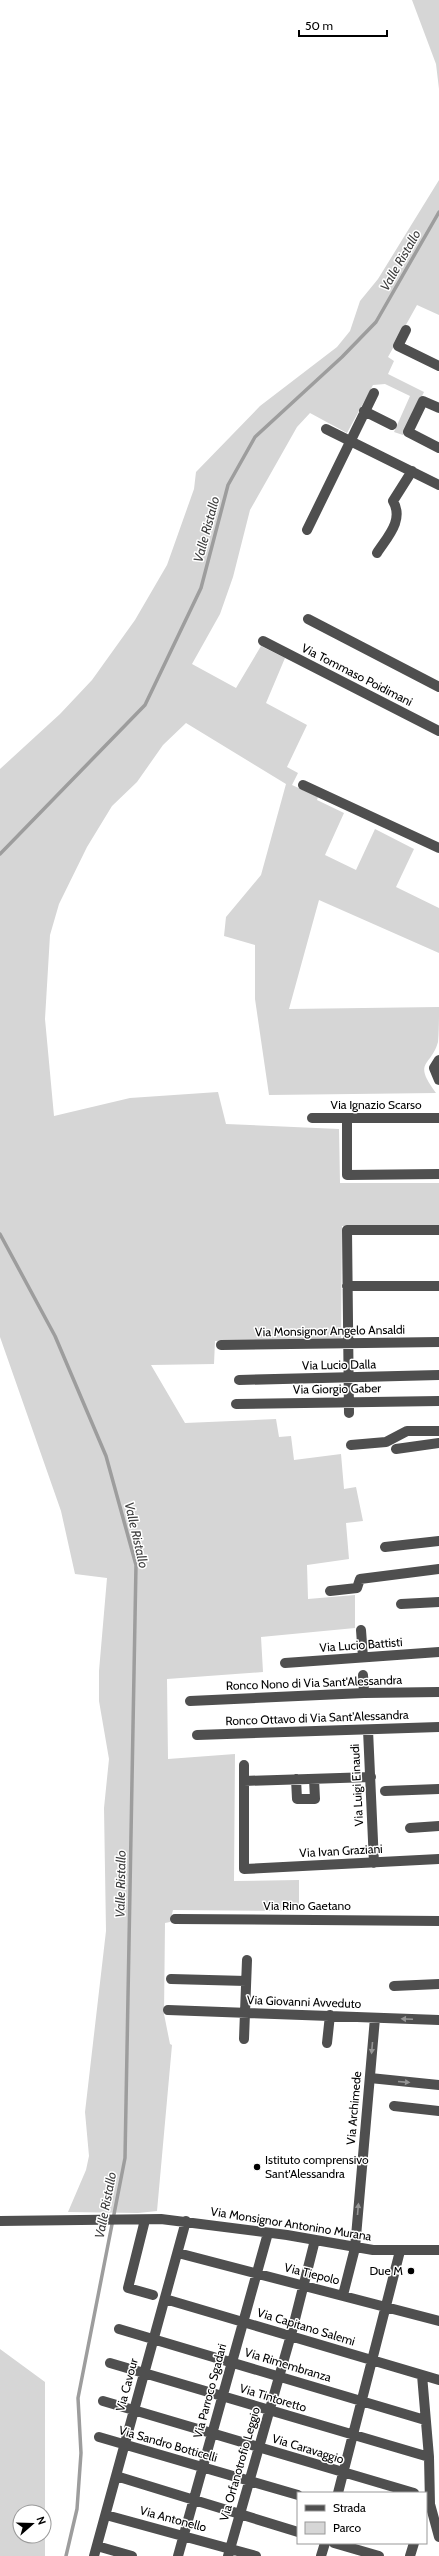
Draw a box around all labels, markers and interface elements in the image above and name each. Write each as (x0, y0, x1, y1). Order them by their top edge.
scale bar (299, 12, 387, 38)
text: 50 m (305, 18, 333, 33)
water label: Valle Ristallo (376, 227, 424, 293)
water label: Valle Ristallo (190, 494, 223, 564)
street label: Via Tommaso Poidimani (299, 640, 415, 709)
street label: Via Ignazio Scarso (330, 1097, 422, 1112)
street label: Via Monsignor Angelo Ansaldi (255, 1322, 405, 1339)
street label: Via Lucio Dalla (302, 1356, 376, 1373)
street label: Via Giorgio Gaber (293, 1380, 381, 1397)
water label: Valle Ristallo (122, 1500, 152, 1570)
street label: Via Lucio Battisti (319, 1634, 403, 1655)
street label: Ronco Nono di Via Sant'Alessandra (226, 1672, 403, 1693)
street label: Ronco Ottavo di Via Sant'Alessandra (225, 1707, 409, 1728)
street label: Via Luigi Einaudi (347, 1743, 366, 1827)
street label: Via Ivan Graziani (299, 1841, 383, 1860)
water label: Valle Ristallo (111, 1850, 129, 1918)
street label: Via Rino Gaetano (263, 1898, 351, 1913)
street label: Via Giovanni Avveduto (247, 1992, 362, 2011)
one-way arrow (401, 2015, 413, 2022)
one-way arrow (369, 2042, 376, 2054)
street label: Via Archimede (343, 2071, 364, 2145)
one-way arrow (398, 2078, 410, 2085)
place label: Istituto comprensivo Sant'Alessandra (265, 2152, 369, 2181)
marker: Istituto comprensivo Sant'Alessandra (252, 2162, 262, 2172)
water label: Valle Ristallo (91, 2170, 119, 2240)
street label: Via Monsignor Antonino Murana (210, 2203, 373, 2244)
one-way arrow (354, 2203, 361, 2215)
street label: Via Tiepolo (283, 2259, 342, 2288)
place label: Due M (369, 2263, 403, 2278)
marker: Due M (406, 2266, 416, 2276)
street label: Via Capitano Salemi (255, 2304, 357, 2349)
street label: Via Parroco Sgadari (190, 2342, 229, 2440)
street label: Via Rimembranza (243, 2344, 334, 2385)
street label: Via Cavour (112, 2357, 141, 2413)
street label: Via Tintoretto (238, 2380, 309, 2415)
street label: Via Orfanotrofio Leggio (216, 2405, 263, 2523)
street label: Via Sandro Botticelli (117, 2422, 219, 2465)
street label: Via Caravaggio (270, 2431, 346, 2467)
legend (297, 2492, 427, 2544)
text: Strada (333, 2500, 366, 2515)
street label: Via Antonello (138, 2502, 209, 2535)
north arrow (12, 2504, 52, 2544)
text: N (33, 2515, 49, 2527)
text: Parco (333, 2520, 361, 2535)

